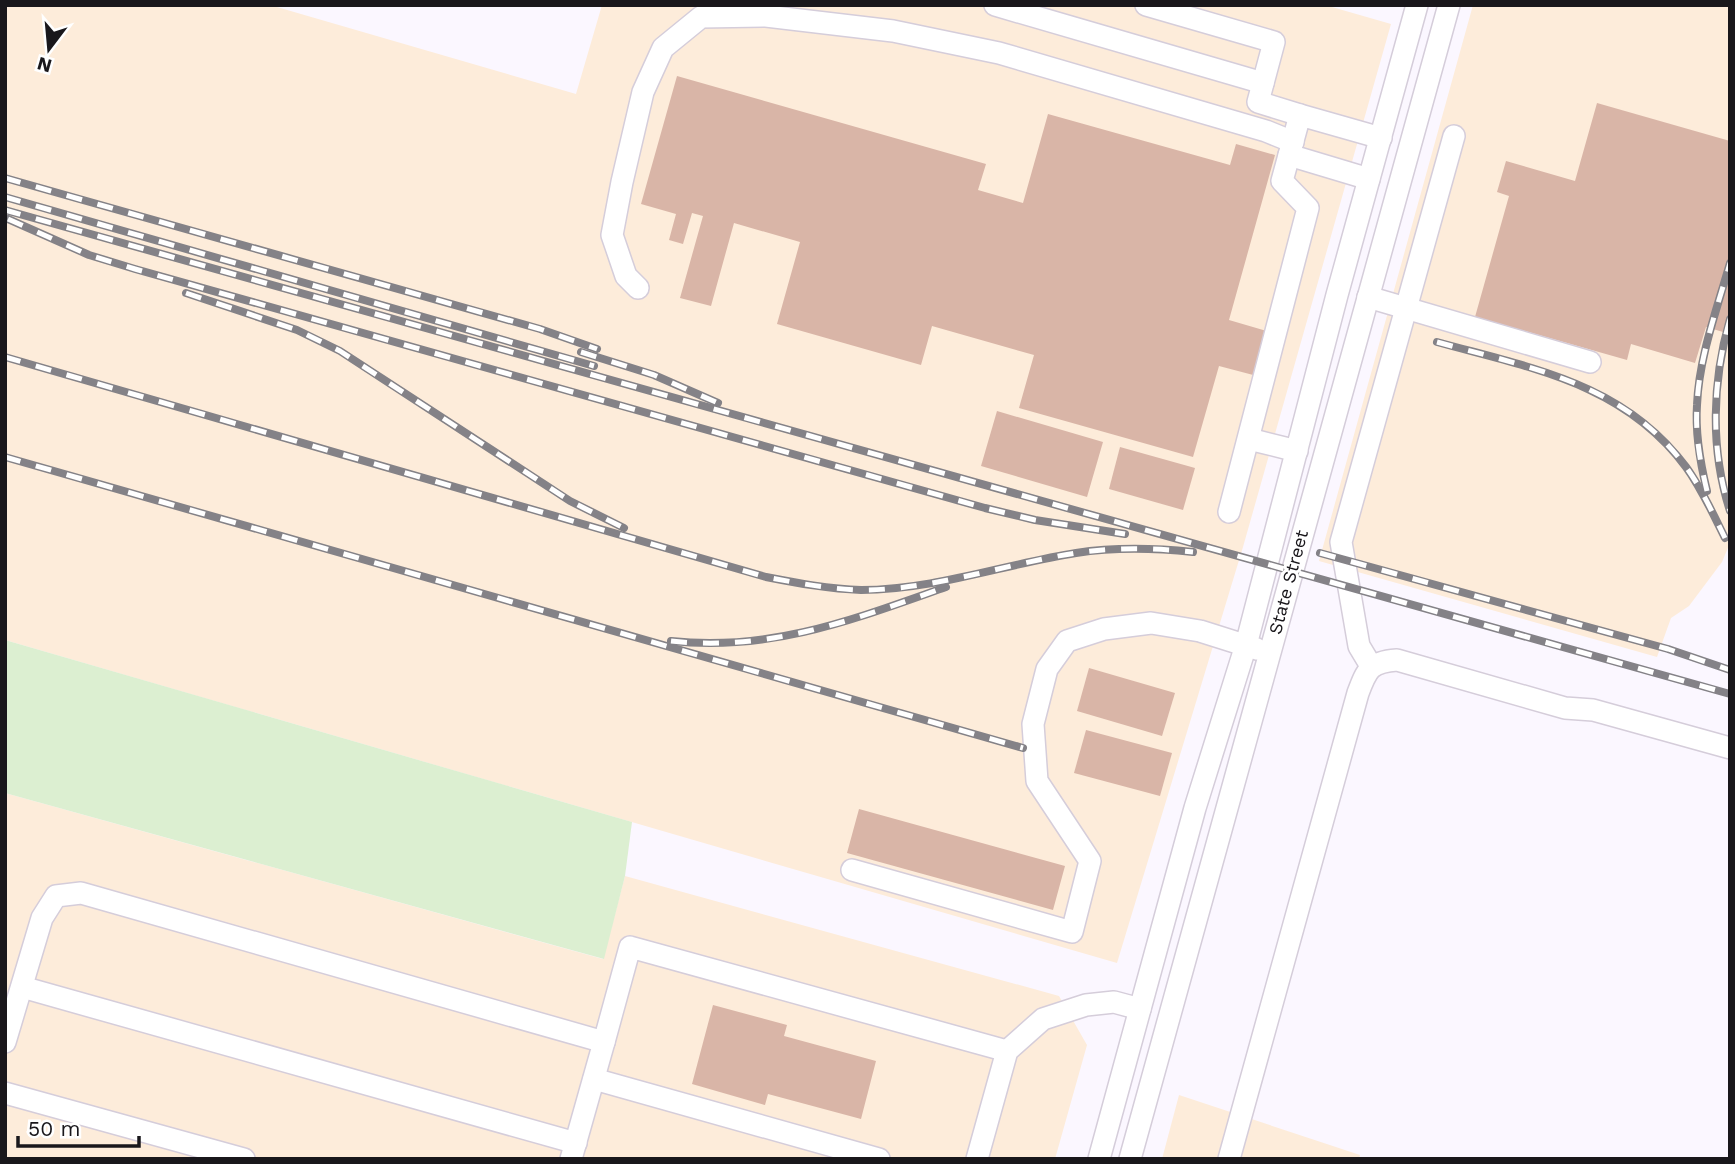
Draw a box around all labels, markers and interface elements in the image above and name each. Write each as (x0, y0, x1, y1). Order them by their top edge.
north arrow (14, 14, 84, 84)
text: N (35, 52, 54, 78)
street label: State Street (1264, 527, 1312, 636)
scale bar (18, 1104, 138, 1148)
text: 50 m (28, 1116, 80, 1141)

